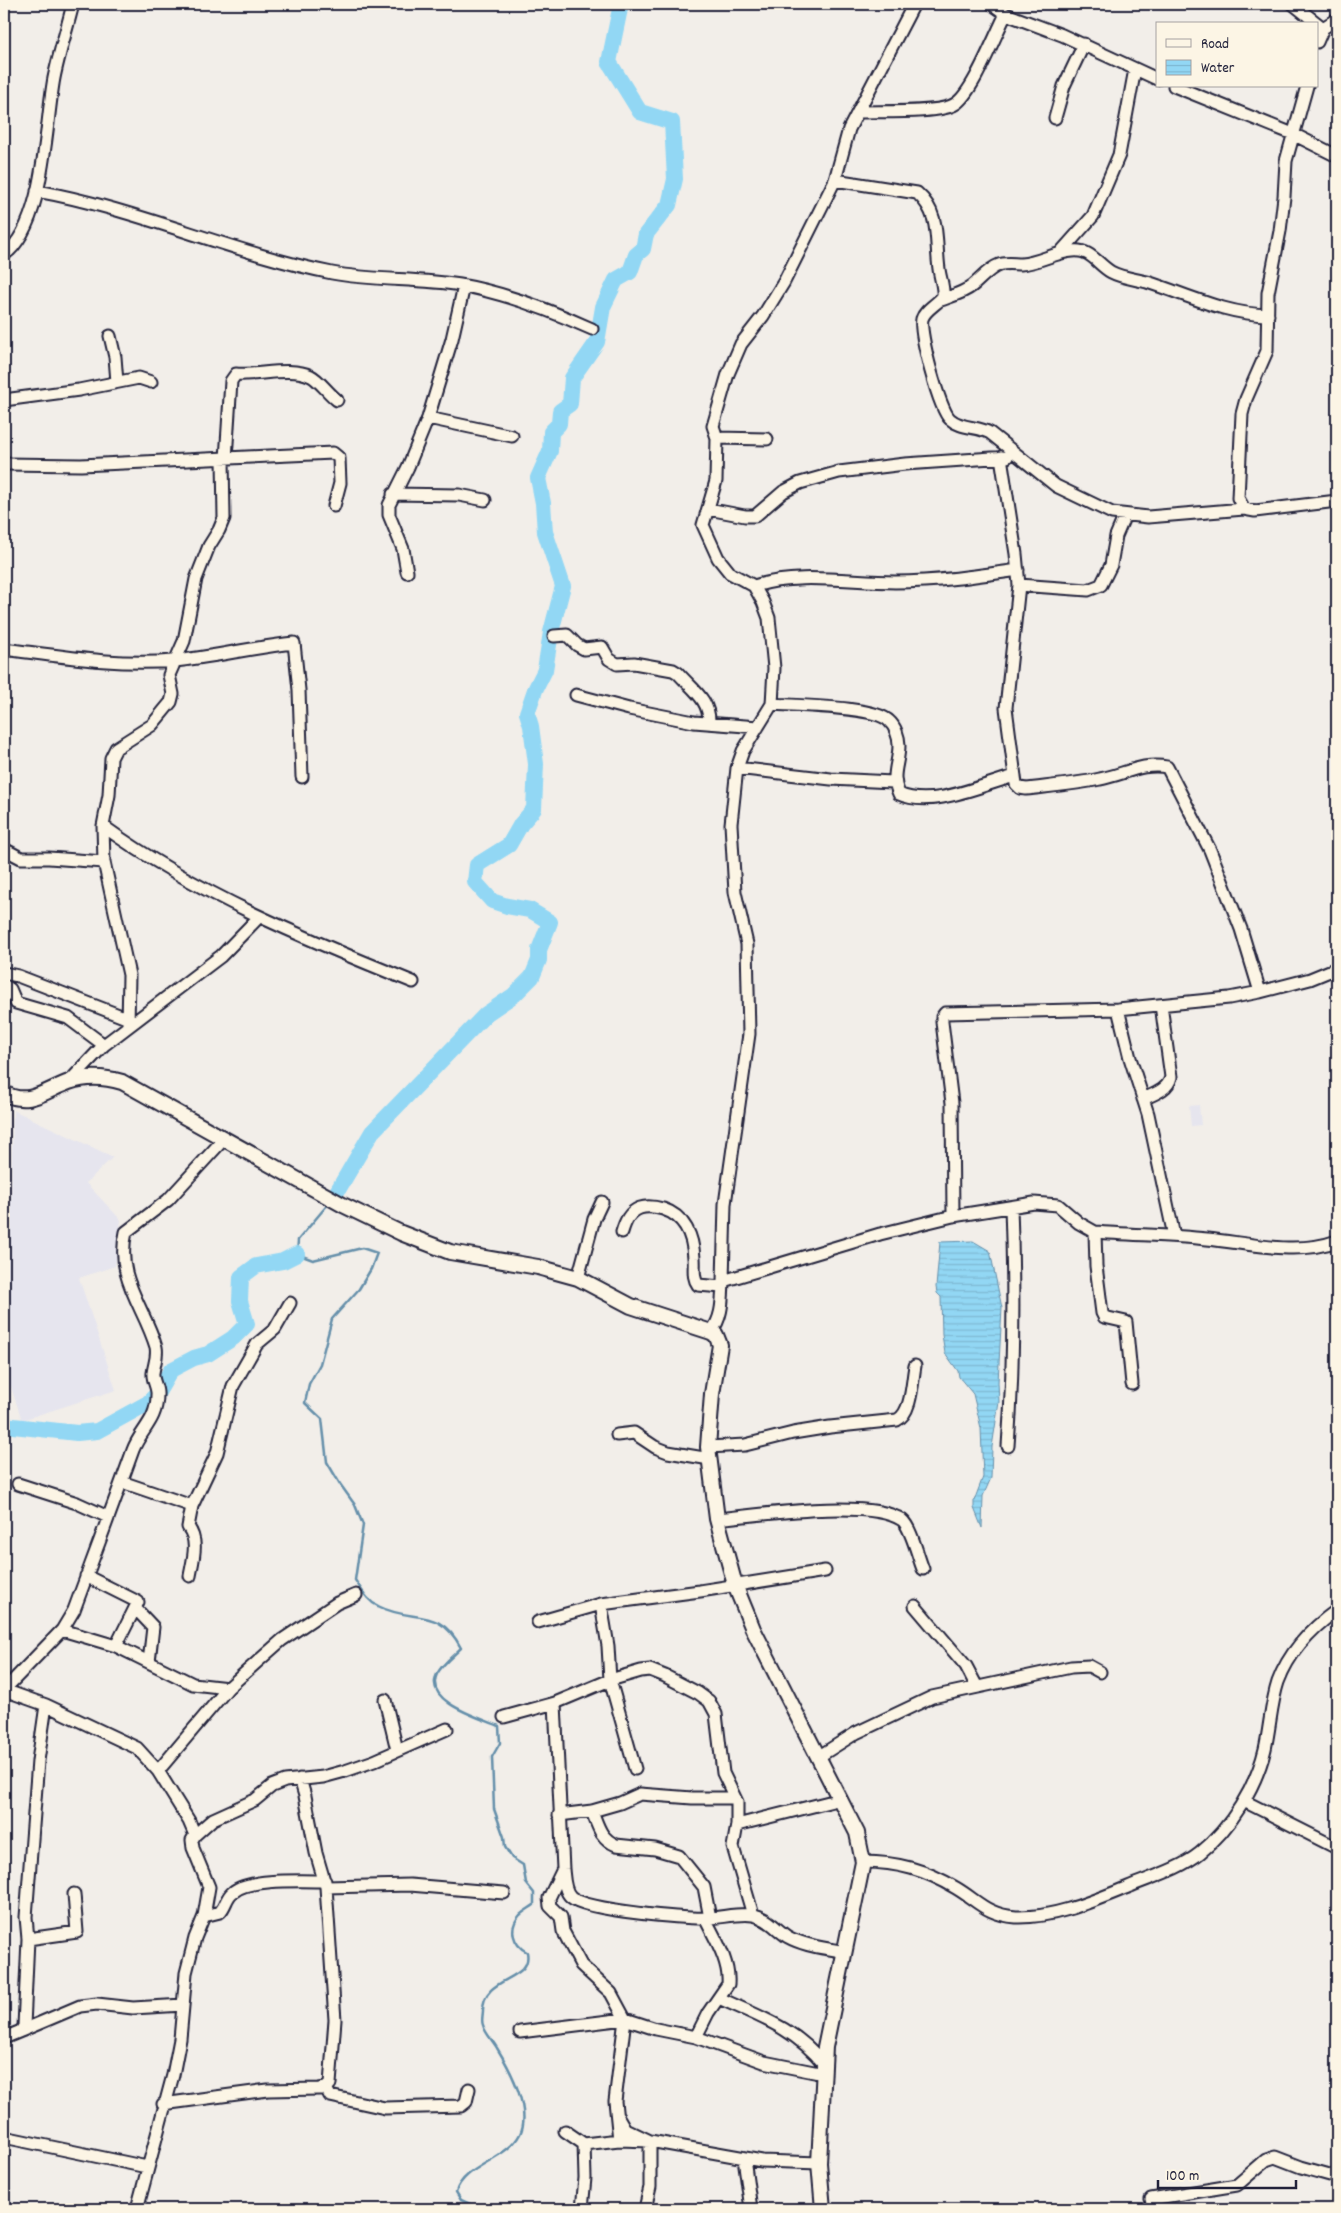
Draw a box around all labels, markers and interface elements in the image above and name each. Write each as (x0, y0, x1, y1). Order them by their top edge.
legend (1156, 22, 1318, 88)
text: Road (1201, 34, 1229, 56)
text: Water (1201, 58, 1235, 80)
scale bar (1158, 2158, 1296, 2190)
text: 100 m (1166, 2166, 1199, 2188)

